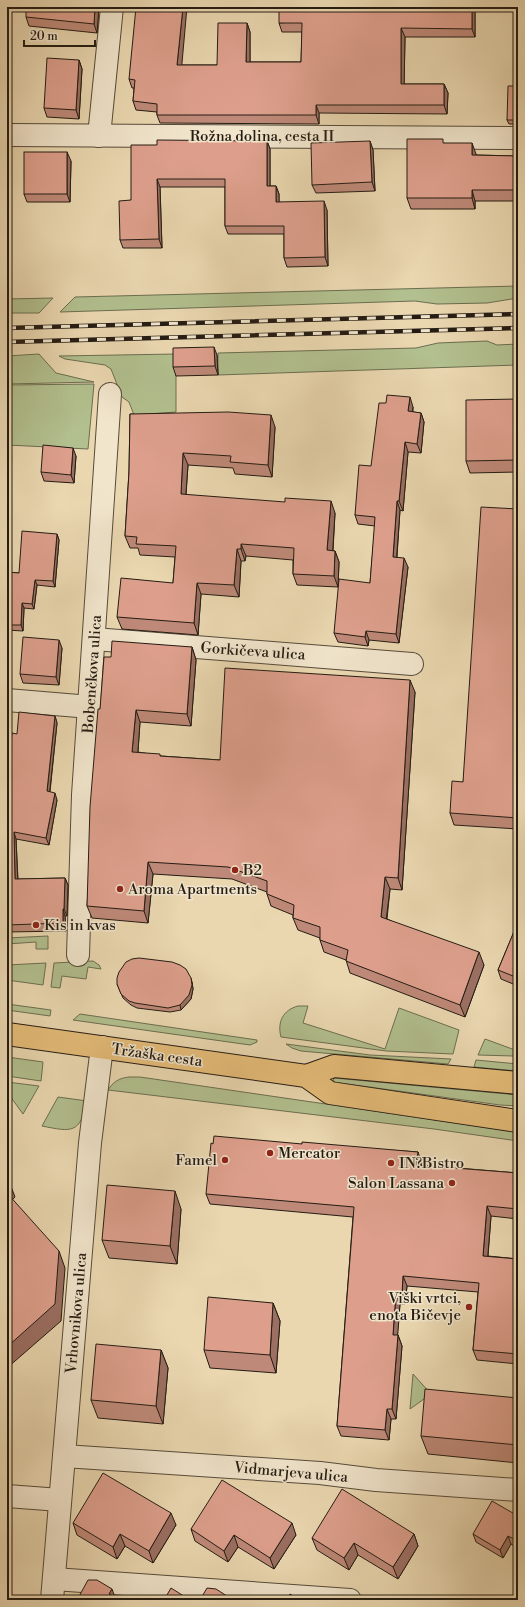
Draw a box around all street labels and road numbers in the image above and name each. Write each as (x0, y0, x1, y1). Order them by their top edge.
street label: Rožna dolina, cesta II (190, 127, 334, 146)
street label: Bobenčkova ulica (79, 614, 106, 735)
street label: Gorkičeva ulica (200, 638, 306, 665)
street label: Tržaška cesta (110, 1040, 204, 1071)
street label: Vrhovnikova ulica (62, 1251, 91, 1375)
street label: Vidmarjeva ulica (232, 1458, 349, 1487)

